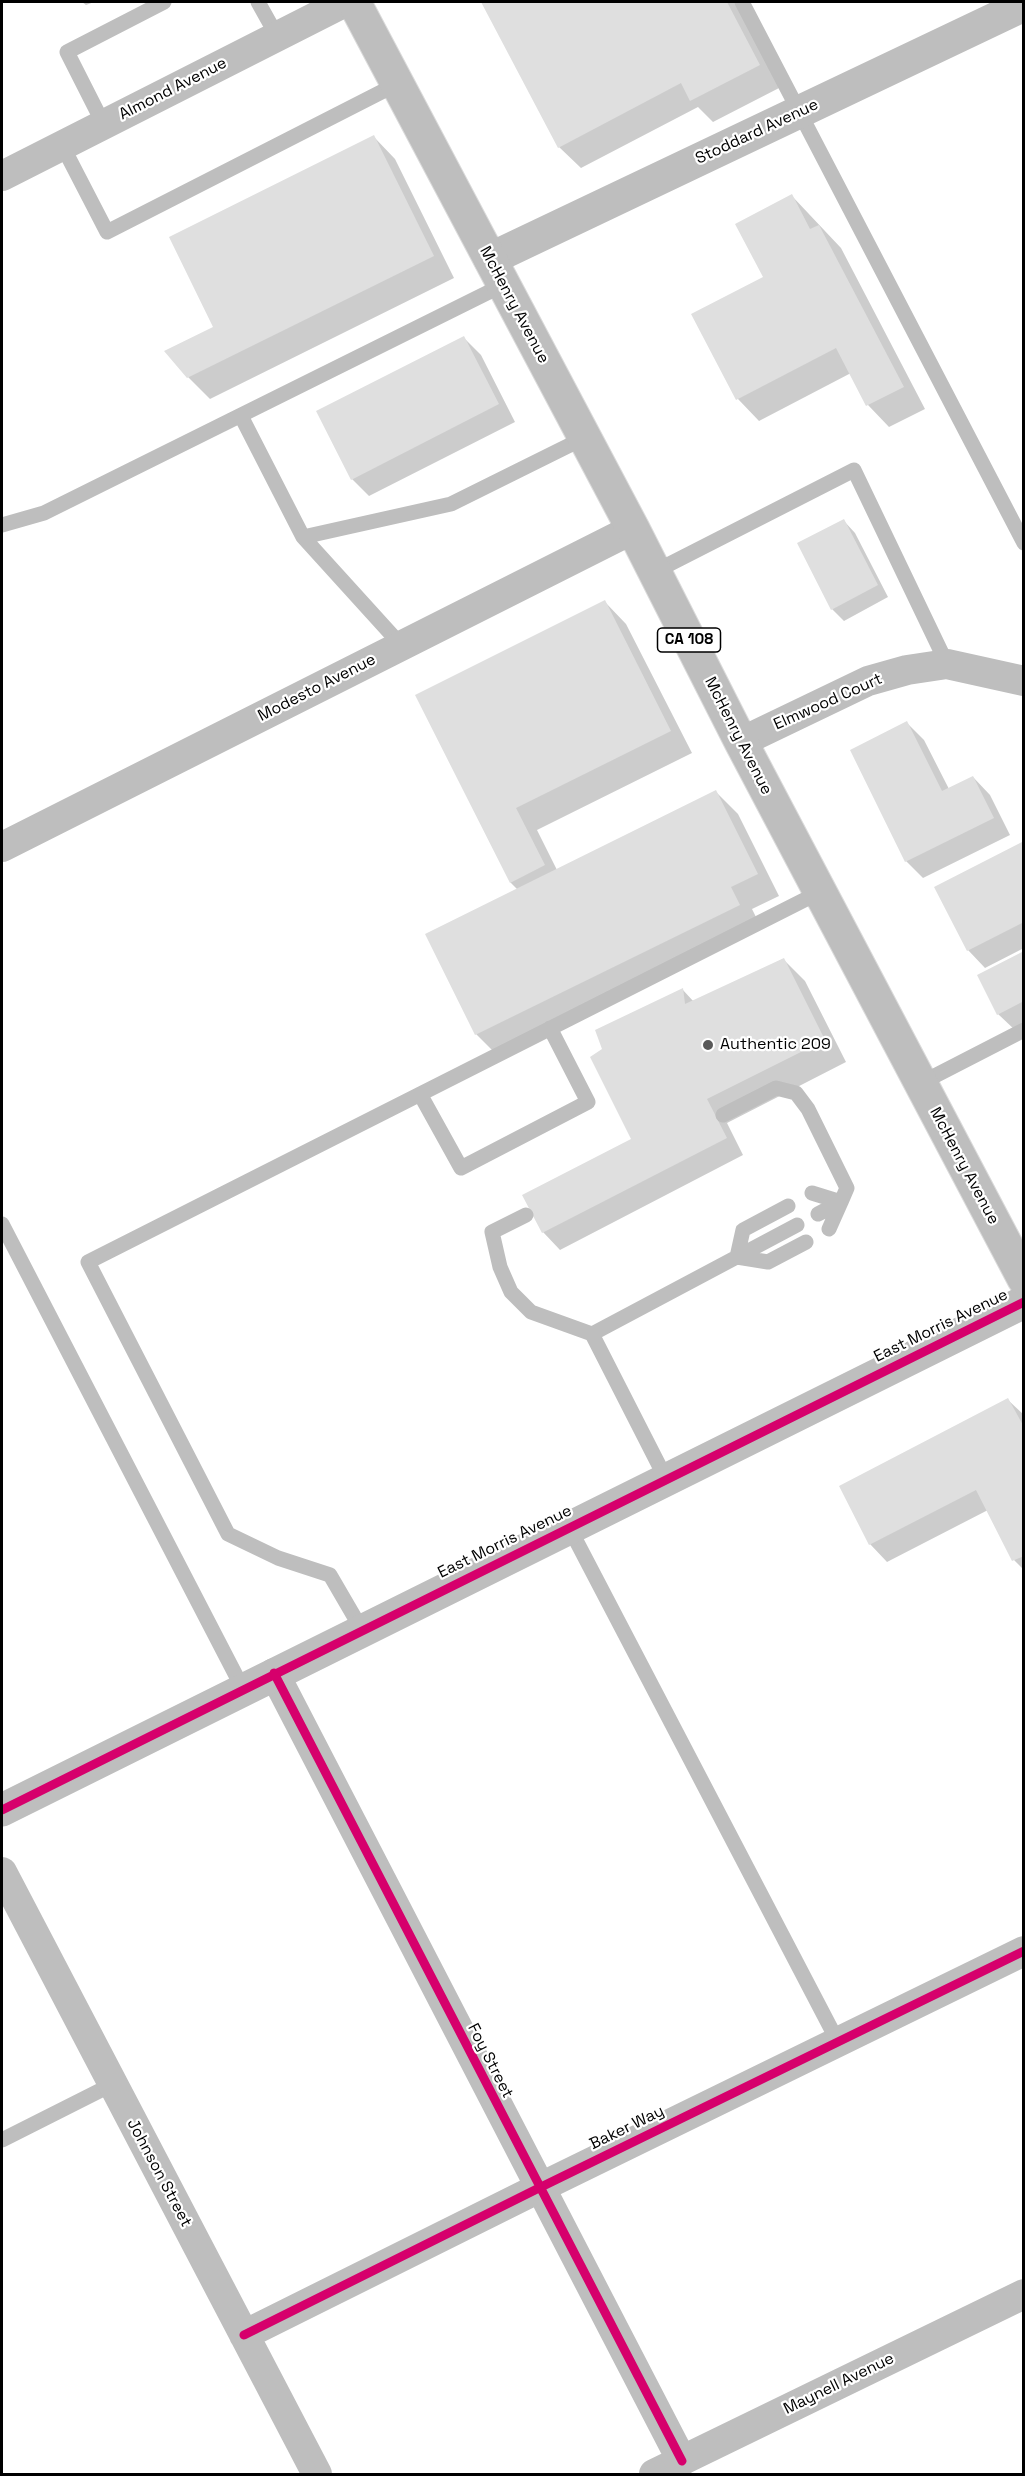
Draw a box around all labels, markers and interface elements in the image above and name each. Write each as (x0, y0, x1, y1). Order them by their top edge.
street label: Almond Avenue (116, 54, 230, 124)
street label: Stoddard Avenue (693, 95, 821, 169)
street label: McHenry Avenue (475, 243, 553, 367)
road number: CA 108 (658, 628, 720, 652)
street label: Modesto Avenue (255, 650, 379, 726)
street label: Elmwood Court (771, 669, 885, 735)
street label: McHenry Avenue (700, 674, 776, 798)
place label: Authentic 209 (720, 1035, 831, 1055)
marker: Authentic 209 (701, 1038, 715, 1052)
street label: McHenry Avenue (925, 1104, 1003, 1228)
street label: East Morris Avenue (871, 1285, 1011, 1367)
street label: East Morris Avenue (435, 1501, 575, 1583)
street label: Foy Street (463, 2020, 517, 2102)
street label: Baker Way (587, 2102, 667, 2154)
street label: Johnson Street (122, 2116, 196, 2230)
street label: Maynell Avenue (781, 2349, 897, 2419)

